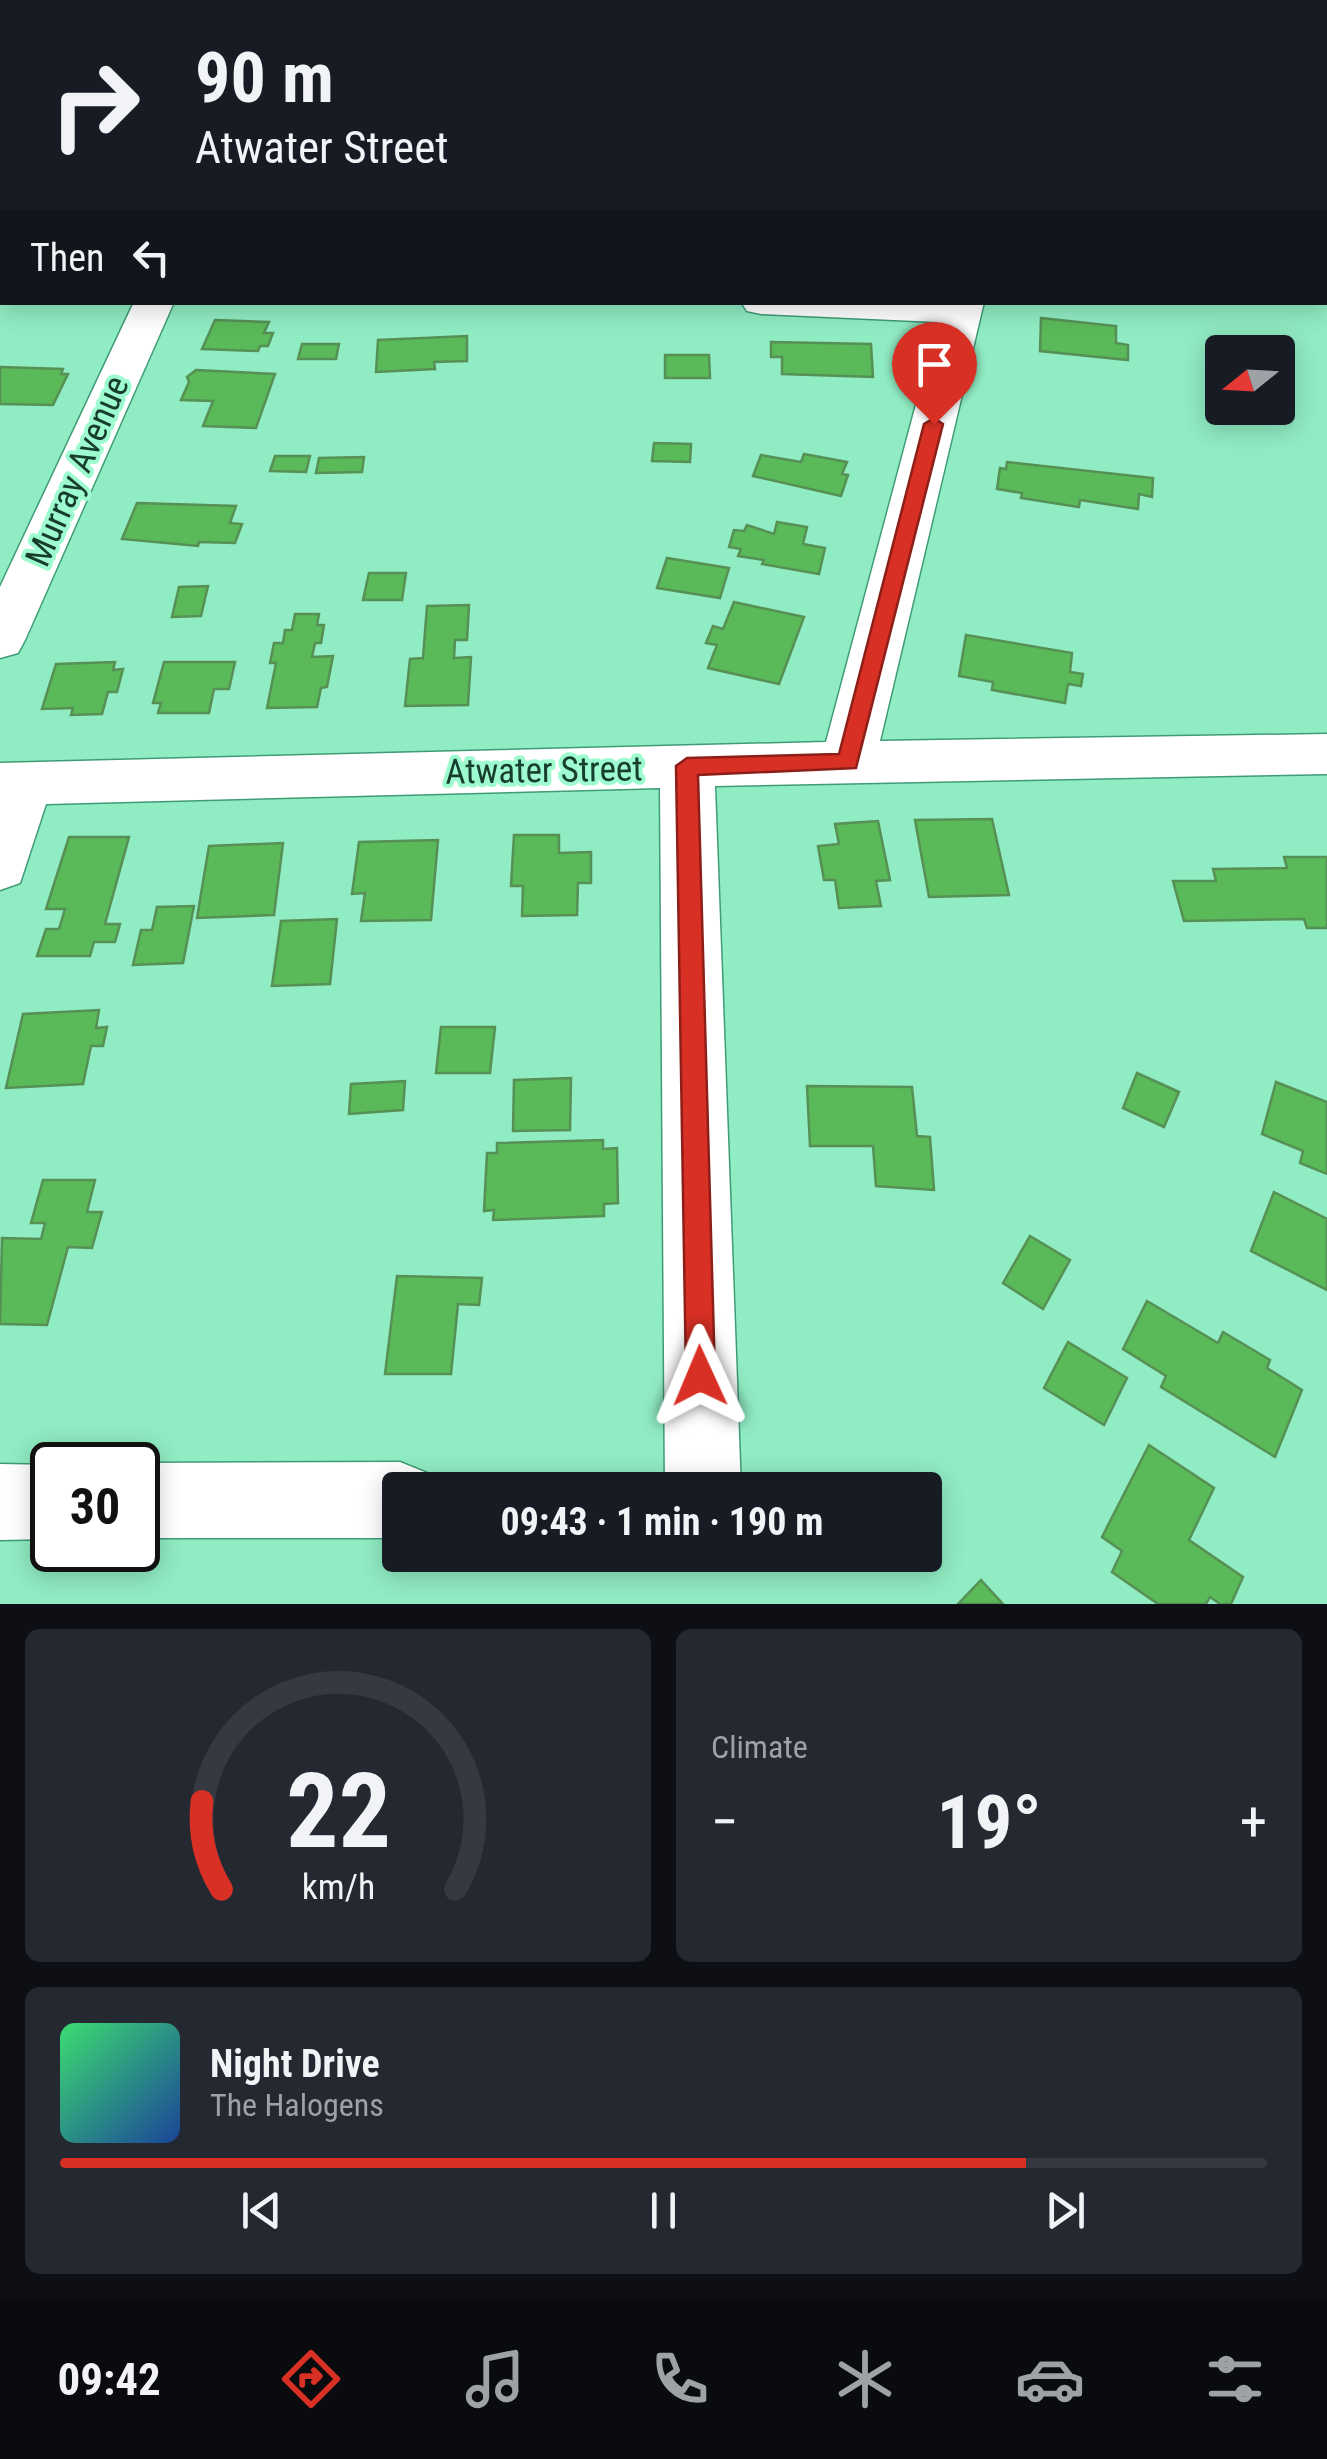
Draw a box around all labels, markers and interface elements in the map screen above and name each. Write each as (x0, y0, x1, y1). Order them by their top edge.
text: 90 m (195, 37, 334, 119)
icon: right (30, 40, 160, 170)
text: Atwater Street (195, 121, 449, 174)
icon: left (124, 230, 179, 285)
text: Then (30, 236, 104, 280)
pin (892, 322, 977, 425)
north arrow (1205, 335, 1295, 425)
map controls (1205, 335, 1295, 425)
icon: arrive (907, 337, 962, 392)
street label: Murray Avenue (17, 370, 138, 573)
street label: Atwater Street (445, 748, 643, 793)
position arrow (648, 1324, 752, 1428)
speed limit sign: 30 (30, 1442, 160, 1572)
text: 09:43 · 1 min · 190 m (501, 1500, 823, 1544)
text: Climate (711, 1728, 808, 1766)
text: 22 (285, 1751, 391, 1872)
text: 19° (937, 1778, 1042, 1866)
text: − (711, 1790, 739, 1854)
text: + (1240, 1790, 1267, 1854)
text: km/h (301, 1866, 375, 1908)
text: Night Drive (210, 2042, 380, 2086)
text: The Halogens (210, 2086, 384, 2124)
icon: previous (234, 2183, 289, 2238)
icon: pause (636, 2183, 691, 2238)
icon: next (1038, 2183, 1093, 2238)
icon: directions (276, 2344, 346, 2414)
icon: music (460, 2344, 530, 2414)
icon: phone (645, 2344, 715, 2414)
icon: climate (830, 2344, 900, 2414)
icon: car (1015, 2344, 1085, 2414)
icon: filters (1200, 2344, 1270, 2414)
text: 09:42 (57, 2353, 161, 2406)

